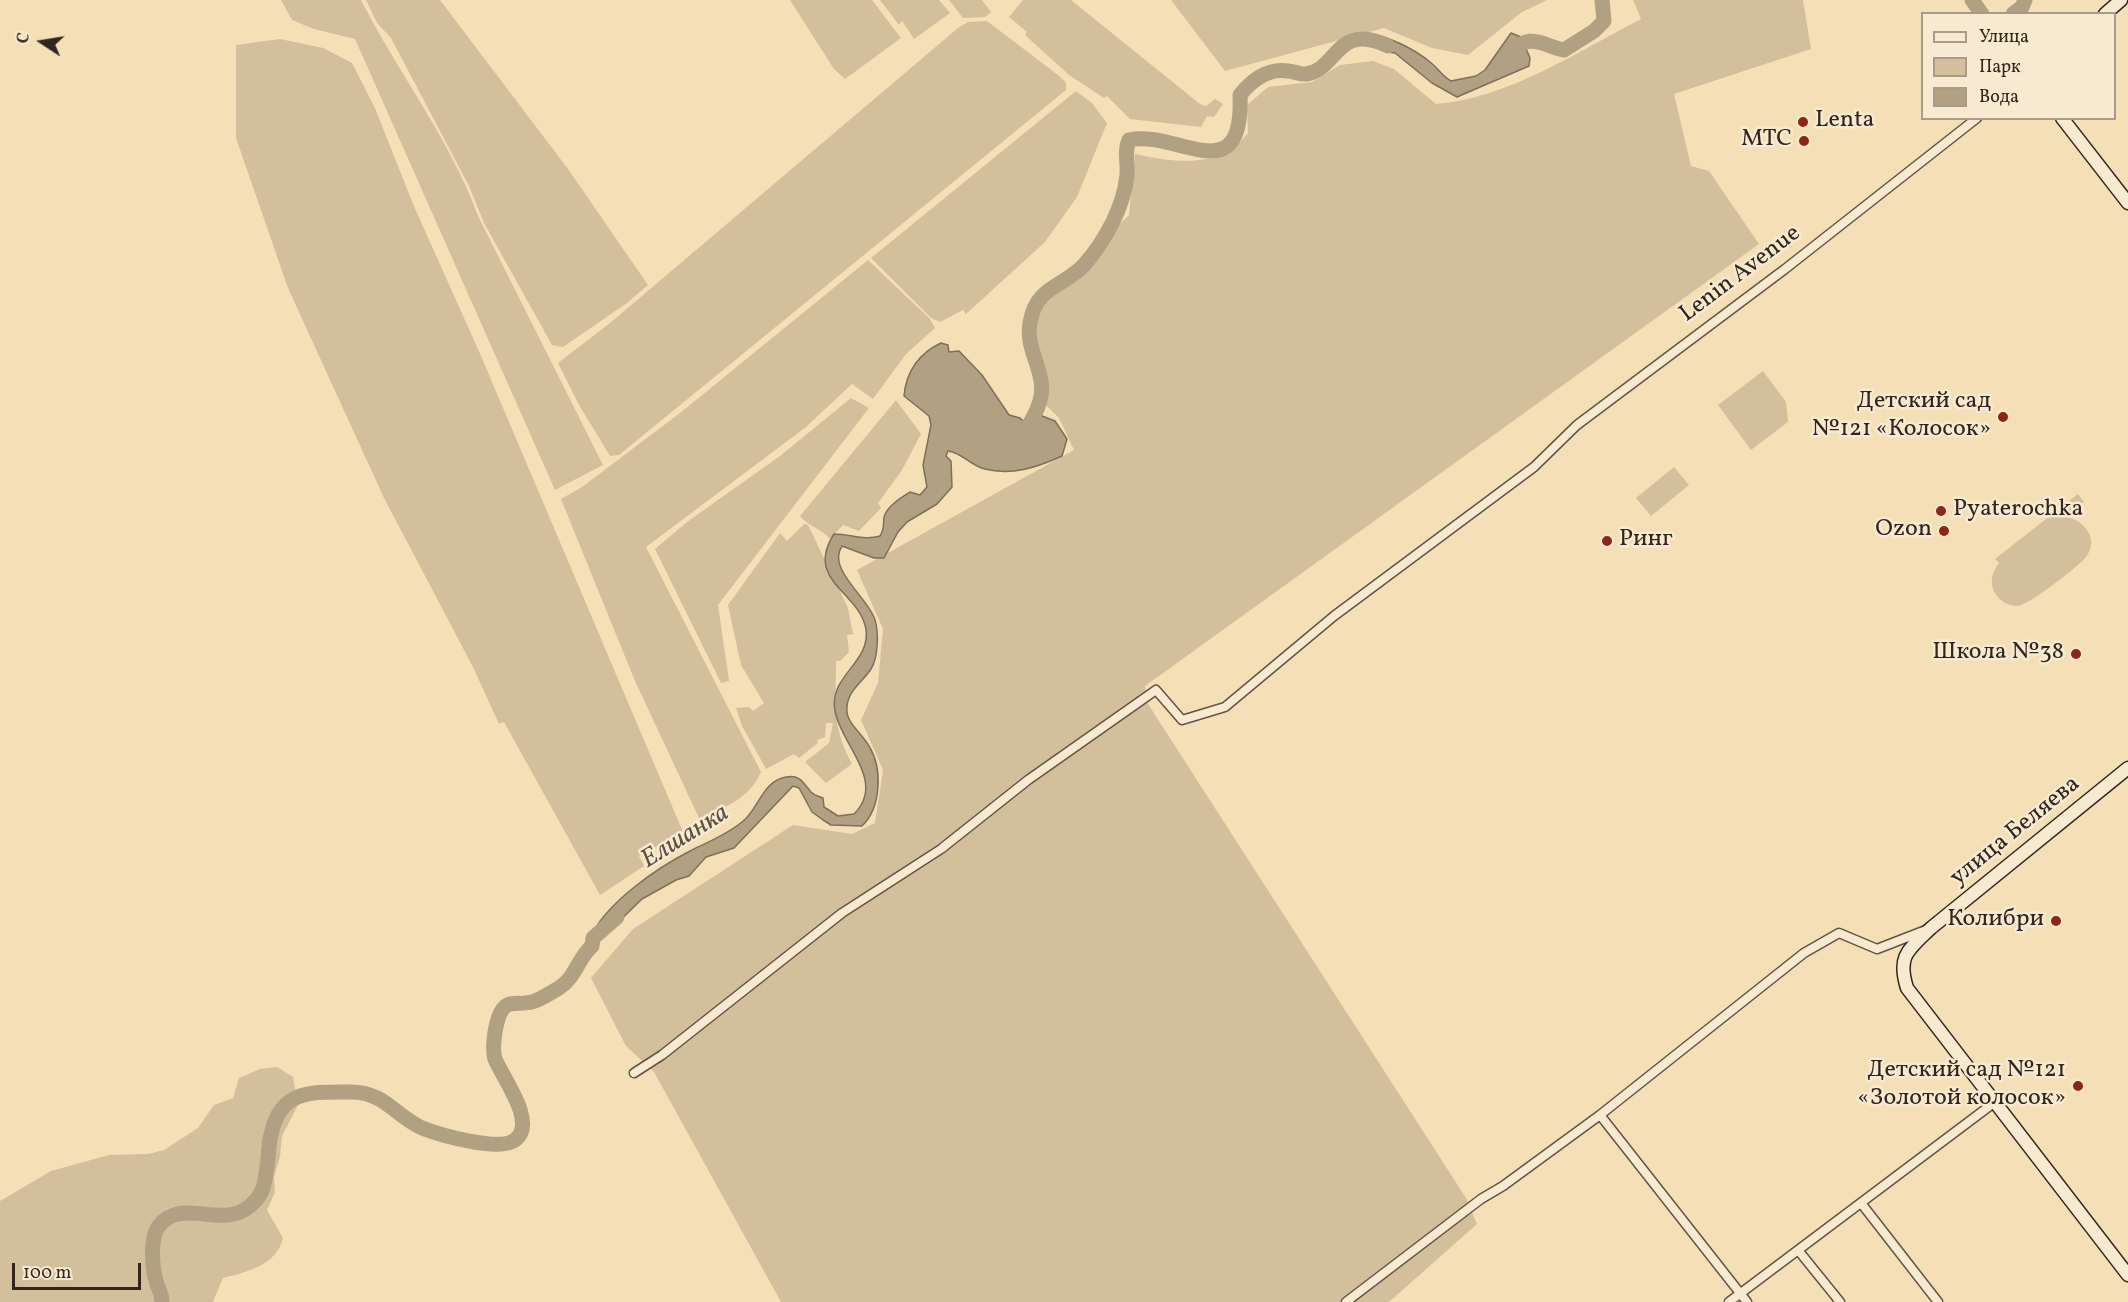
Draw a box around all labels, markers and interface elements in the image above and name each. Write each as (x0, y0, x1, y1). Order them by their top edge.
north arrow (12, 12, 72, 72)
legend (1921, 12, 2116, 120)
text: Улица (1979, 25, 2029, 50)
text: С (13, 31, 36, 46)
text: Парк (1979, 55, 2021, 80)
text: Вода (1979, 85, 2019, 110)
place label: Lenta (1815, 108, 1875, 136)
marker: Lenta (1796, 115, 1810, 129)
place label: МТС (1741, 127, 1792, 155)
marker: МТС (1797, 134, 1811, 148)
street label: Lenin Avenue (1675, 220, 1807, 330)
place label: Детский сад №121 «Колосок» (1812, 389, 1991, 445)
marker: Детский сад №121 «Колосок» (1996, 410, 2010, 424)
place label: Pyaterochka (1953, 497, 2083, 525)
marker: Pyaterochka (1934, 504, 1948, 518)
place label: Ozon (1875, 517, 1932, 545)
marker: Ozon (1937, 524, 1951, 538)
place label: Ринг (1619, 527, 1673, 555)
marker: Ринг (1600, 534, 1614, 548)
place label: Школа №38 (1932, 640, 2064, 668)
marker: Школа №38 (2069, 647, 2083, 661)
street label: улица Беляева (1945, 771, 2087, 893)
water label: Елшанка (636, 799, 736, 877)
place label: Колибри (1947, 907, 2044, 935)
marker: Колибри (2049, 914, 2063, 928)
place label: Детский сад №121 «Золотой колосок» (1858, 1058, 2066, 1114)
marker: Детский сад №121 «Золотой колосок» (2071, 1079, 2085, 1093)
scale bar (15, 1251, 144, 1289)
text: 100 m (23, 1261, 72, 1286)

